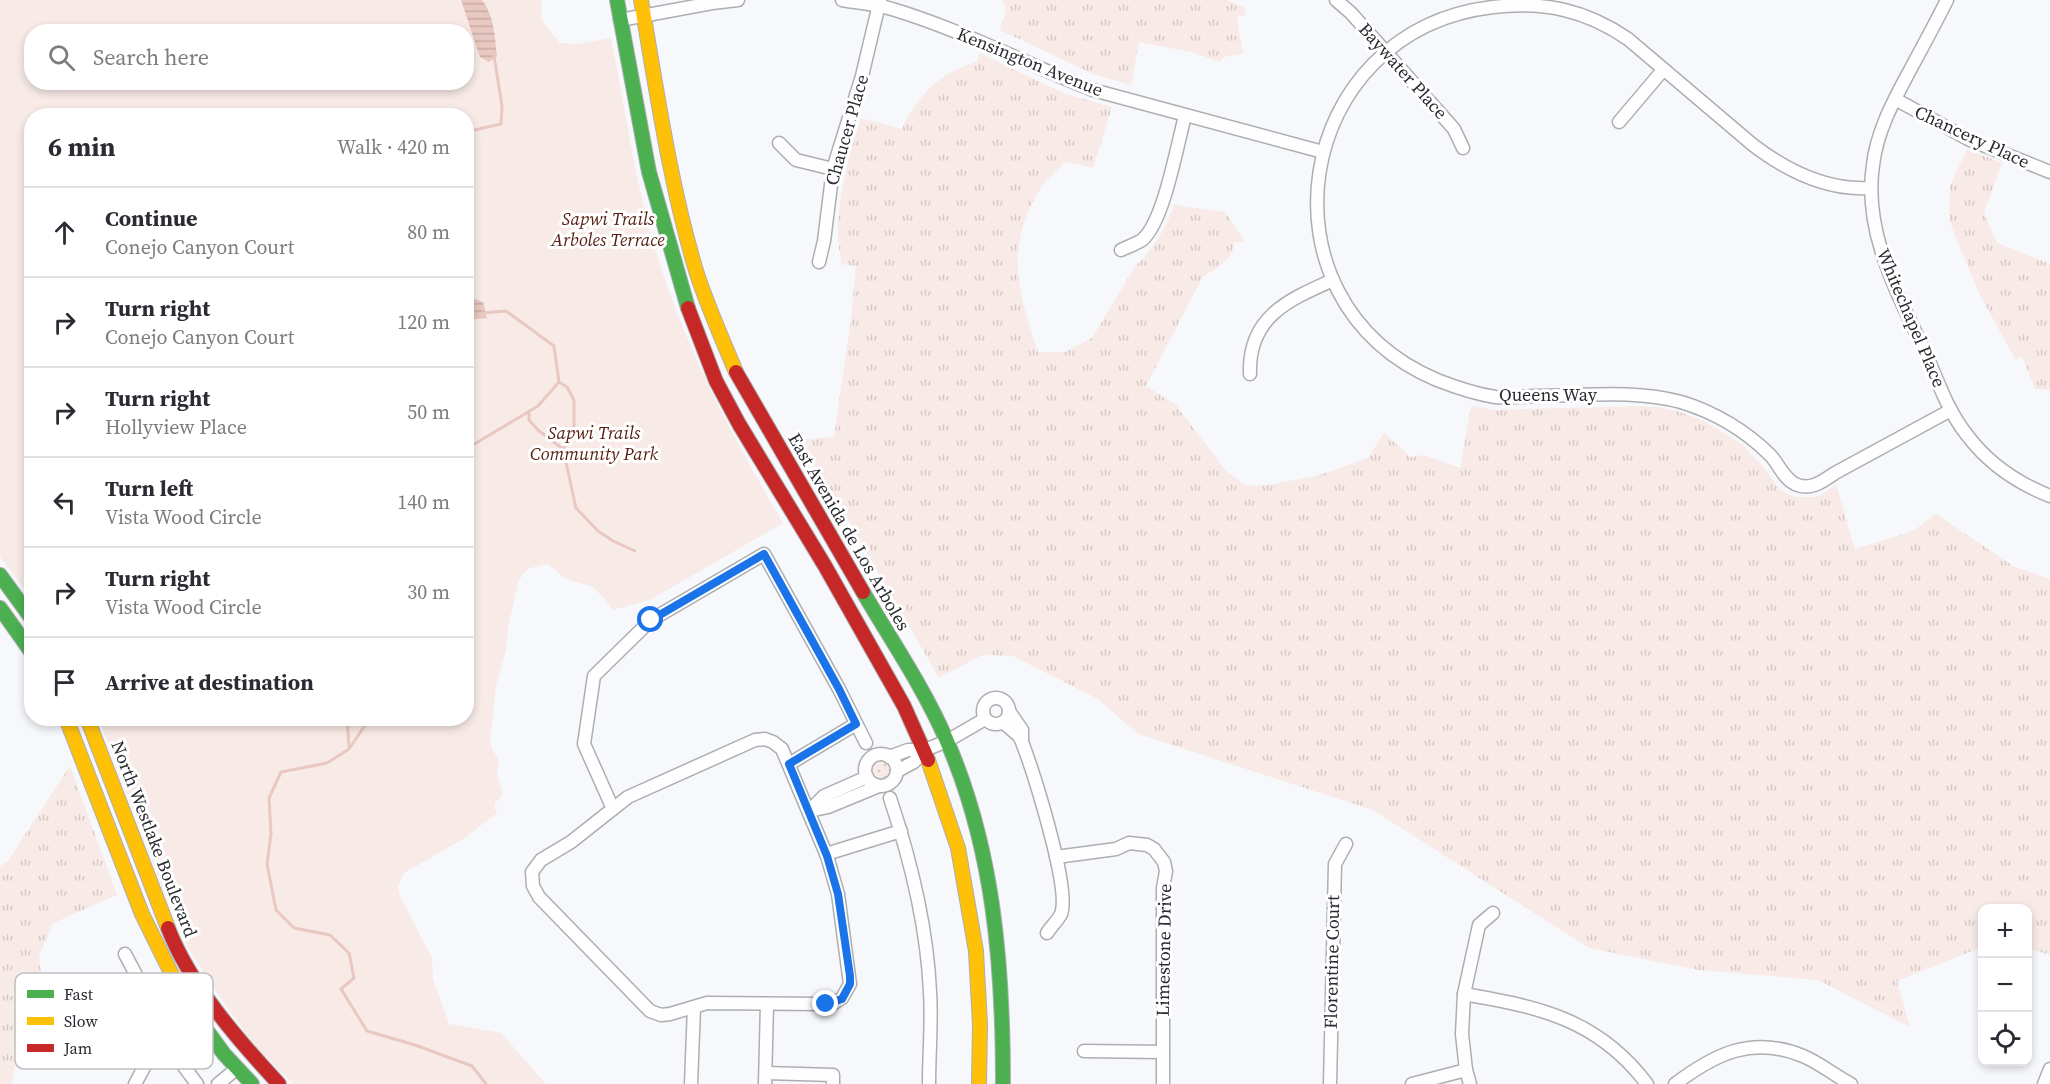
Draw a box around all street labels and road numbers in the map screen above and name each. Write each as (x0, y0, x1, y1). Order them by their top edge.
street label: Baywater Place (1353, 17, 1454, 124)
street label: Kensington Avenue (954, 21, 1107, 102)
street label: Chaucer Place (819, 71, 874, 188)
street label: Chancery Place (1911, 99, 2034, 174)
street label: Whitechapel Place (1871, 244, 1952, 391)
street label: Queens Way (1499, 382, 1598, 407)
street label: East Avenida de Los Arboles (783, 428, 916, 635)
street label: North Westlake Boulevard (105, 737, 204, 941)
street label: Limestone Drive (1150, 883, 1177, 1017)
street label: Florentine Court (1318, 895, 1345, 1029)

